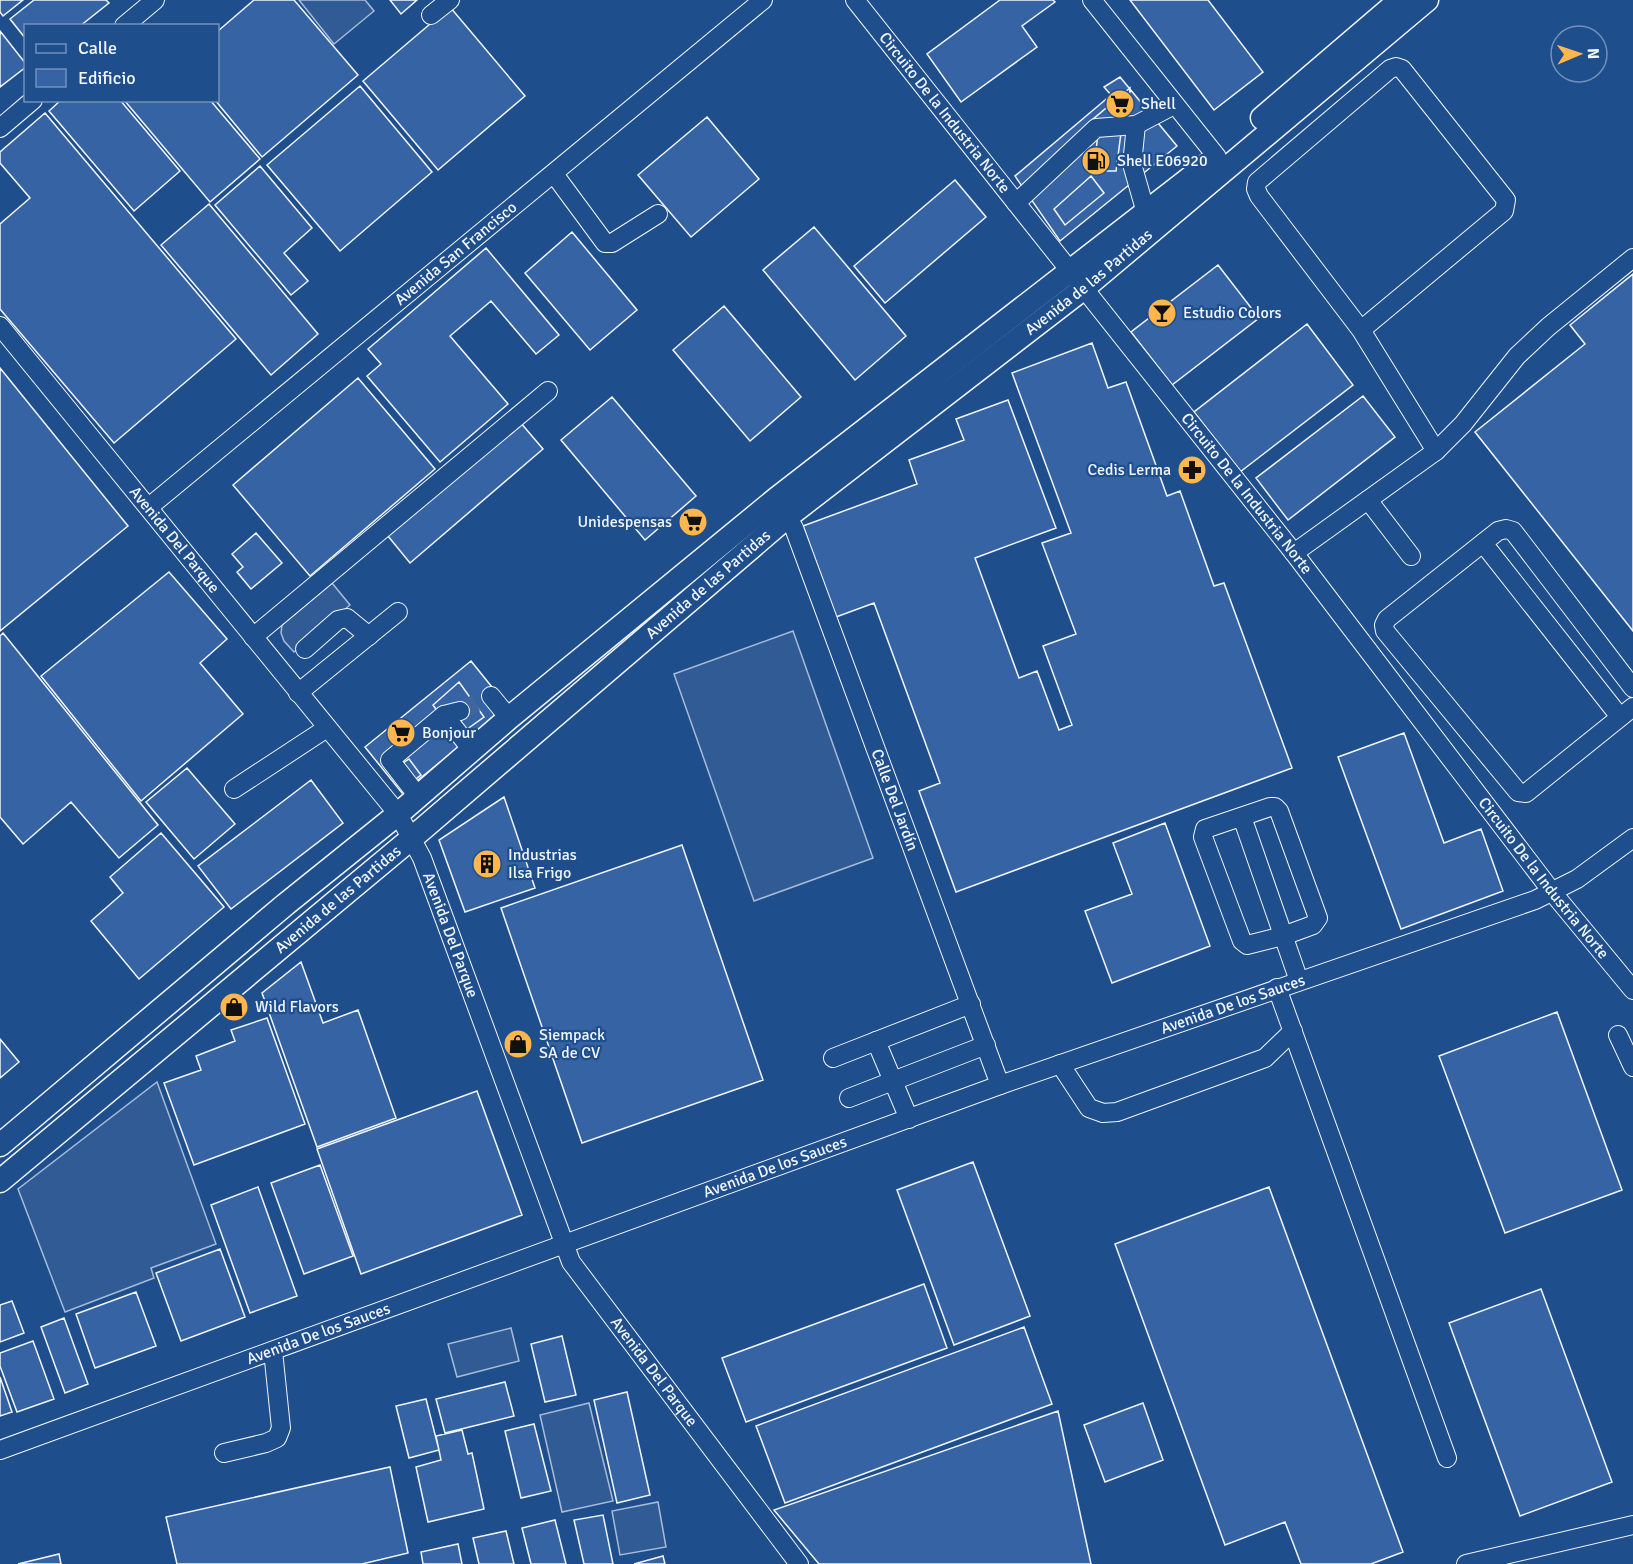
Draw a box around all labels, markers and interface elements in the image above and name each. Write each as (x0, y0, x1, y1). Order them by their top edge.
legend (24, 24, 219, 102)
north arrow (1549, 24, 1609, 84)
street label: Circuito De la Industria Norte (874, 28, 1015, 197)
text: Calle (78, 37, 117, 59)
text: N (1583, 48, 1603, 59)
text: Edificio (78, 67, 136, 89)
supermarket icon: Shell (1104, 88, 1136, 120)
place label: Shell (1141, 94, 1176, 114)
fuel station icon: Shell E06920 (1080, 145, 1112, 177)
place label: Shell E06920 (1117, 151, 1208, 171)
street label: Avenida San Francisco (391, 197, 521, 310)
street label: Avenida de las Partidas (1021, 225, 1157, 340)
bar icon: Estudio Colors (1146, 297, 1178, 329)
place label: Estudio Colors (1183, 303, 1282, 323)
street label: Circuito De la Industria Norte (1177, 409, 1317, 578)
pharmacy icon: Cedis Lerma (1176, 454, 1208, 486)
place label: Cedis Lerma (1087, 460, 1171, 480)
street label: Avenida Del Parque (125, 482, 224, 597)
supermarket icon: Unidespensas (677, 506, 709, 538)
place label: Unidespensas (577, 512, 672, 532)
street label: Avenida de las Partidas (642, 525, 775, 643)
supermarket icon: Bonjour (385, 717, 417, 749)
place label: Bonjour (422, 723, 476, 743)
street label: Calle Del Jardín (867, 746, 923, 854)
street label: Circuito De la Industria Norte (1474, 793, 1613, 963)
street label: Avenida de las Partidas (271, 841, 405, 958)
place label: Industrias Ilsa Frigo (508, 845, 577, 883)
building icon: Industrias Ilsa Frigo (471, 848, 503, 880)
street label: Avenida Del Parque (418, 870, 483, 1001)
street label: Avenida De los Sauces (1158, 970, 1308, 1039)
shop icon: Wild Flavors (218, 991, 250, 1023)
place label: Wild Flavors (255, 997, 339, 1017)
place label: Siempack SA de CV (539, 1025, 605, 1063)
shop icon: Siempack SA de CV (502, 1028, 534, 1060)
street label: Avenida De los Sauces (700, 1132, 850, 1202)
street label: Avenida De los Sauces (244, 1298, 393, 1369)
street label: Avenida Del Parque (606, 1313, 702, 1431)

